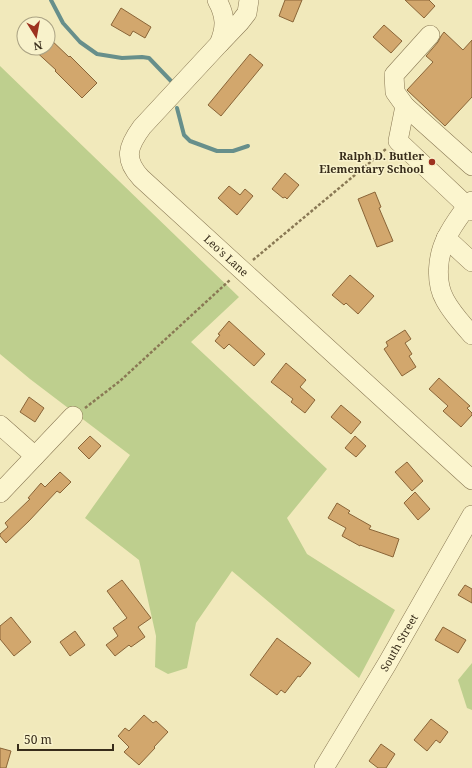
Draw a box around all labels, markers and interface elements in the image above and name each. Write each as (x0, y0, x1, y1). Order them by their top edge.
north arrow (16, 16, 56, 56)
text: N (32, 38, 44, 55)
place label: Ralph D. Butler Elementary School (319, 148, 424, 176)
marker: Ralph D. Butler Elementary School (427, 157, 437, 167)
street label: Leo's Lane (201, 231, 252, 280)
street label: South Street (376, 611, 421, 674)
scale bar (18, 726, 113, 752)
text: 50 m (24, 731, 52, 748)

